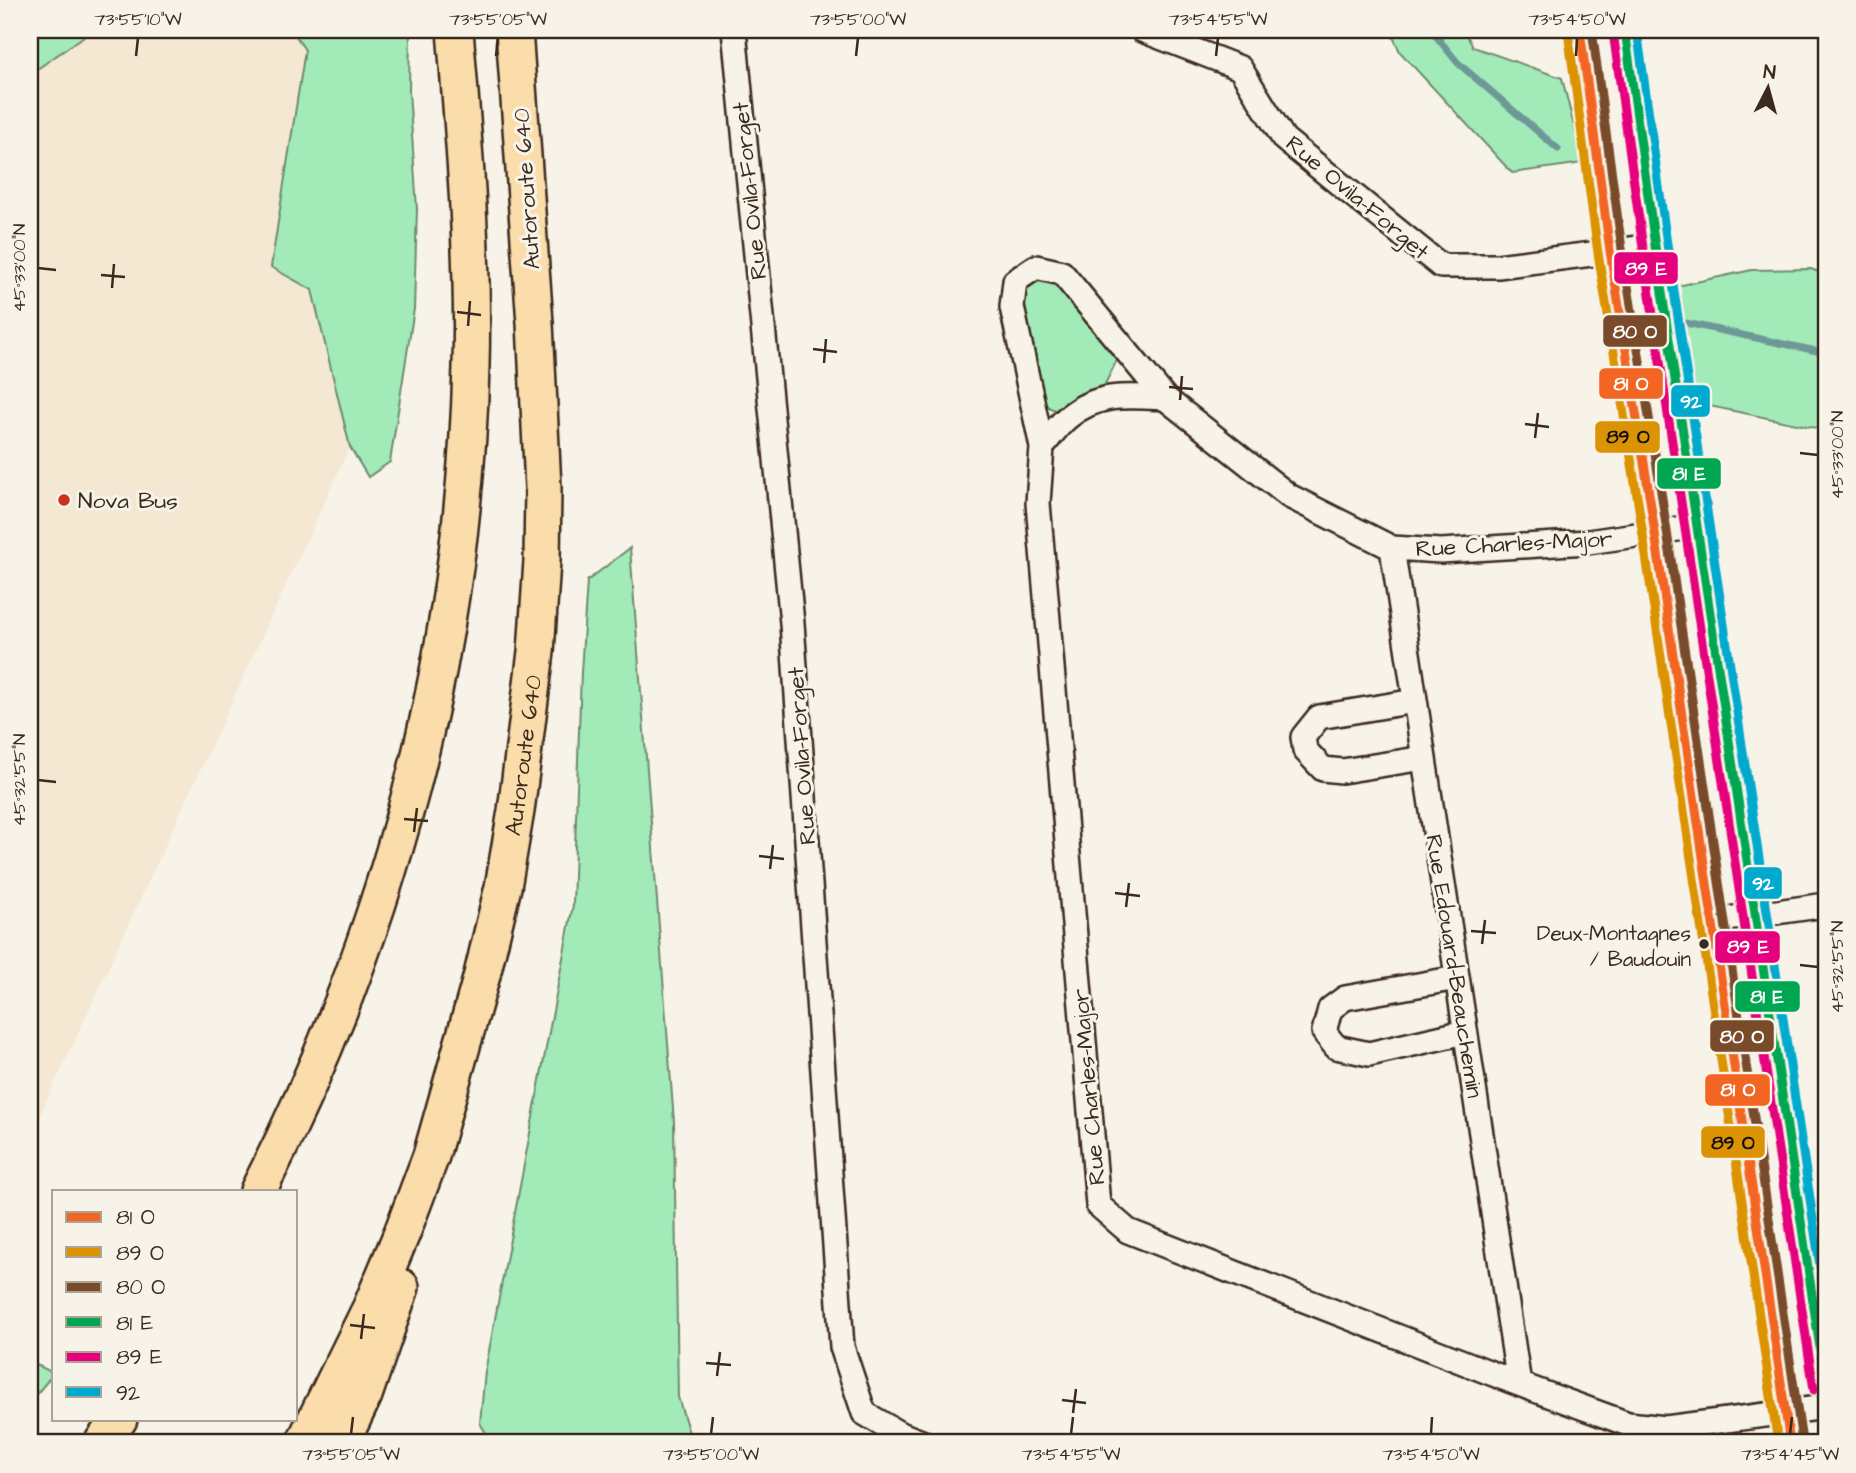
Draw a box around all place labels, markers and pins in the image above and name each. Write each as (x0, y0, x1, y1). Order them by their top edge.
place label: Nova Bus (78, 485, 178, 517)
marker: Nova Bus (56, 492, 72, 508)
place label: Deux-Montagnes / Baudouin (1537, 919, 1691, 974)
marker: Deux-Montagnes / Baudouin (1697, 937, 1711, 951)

